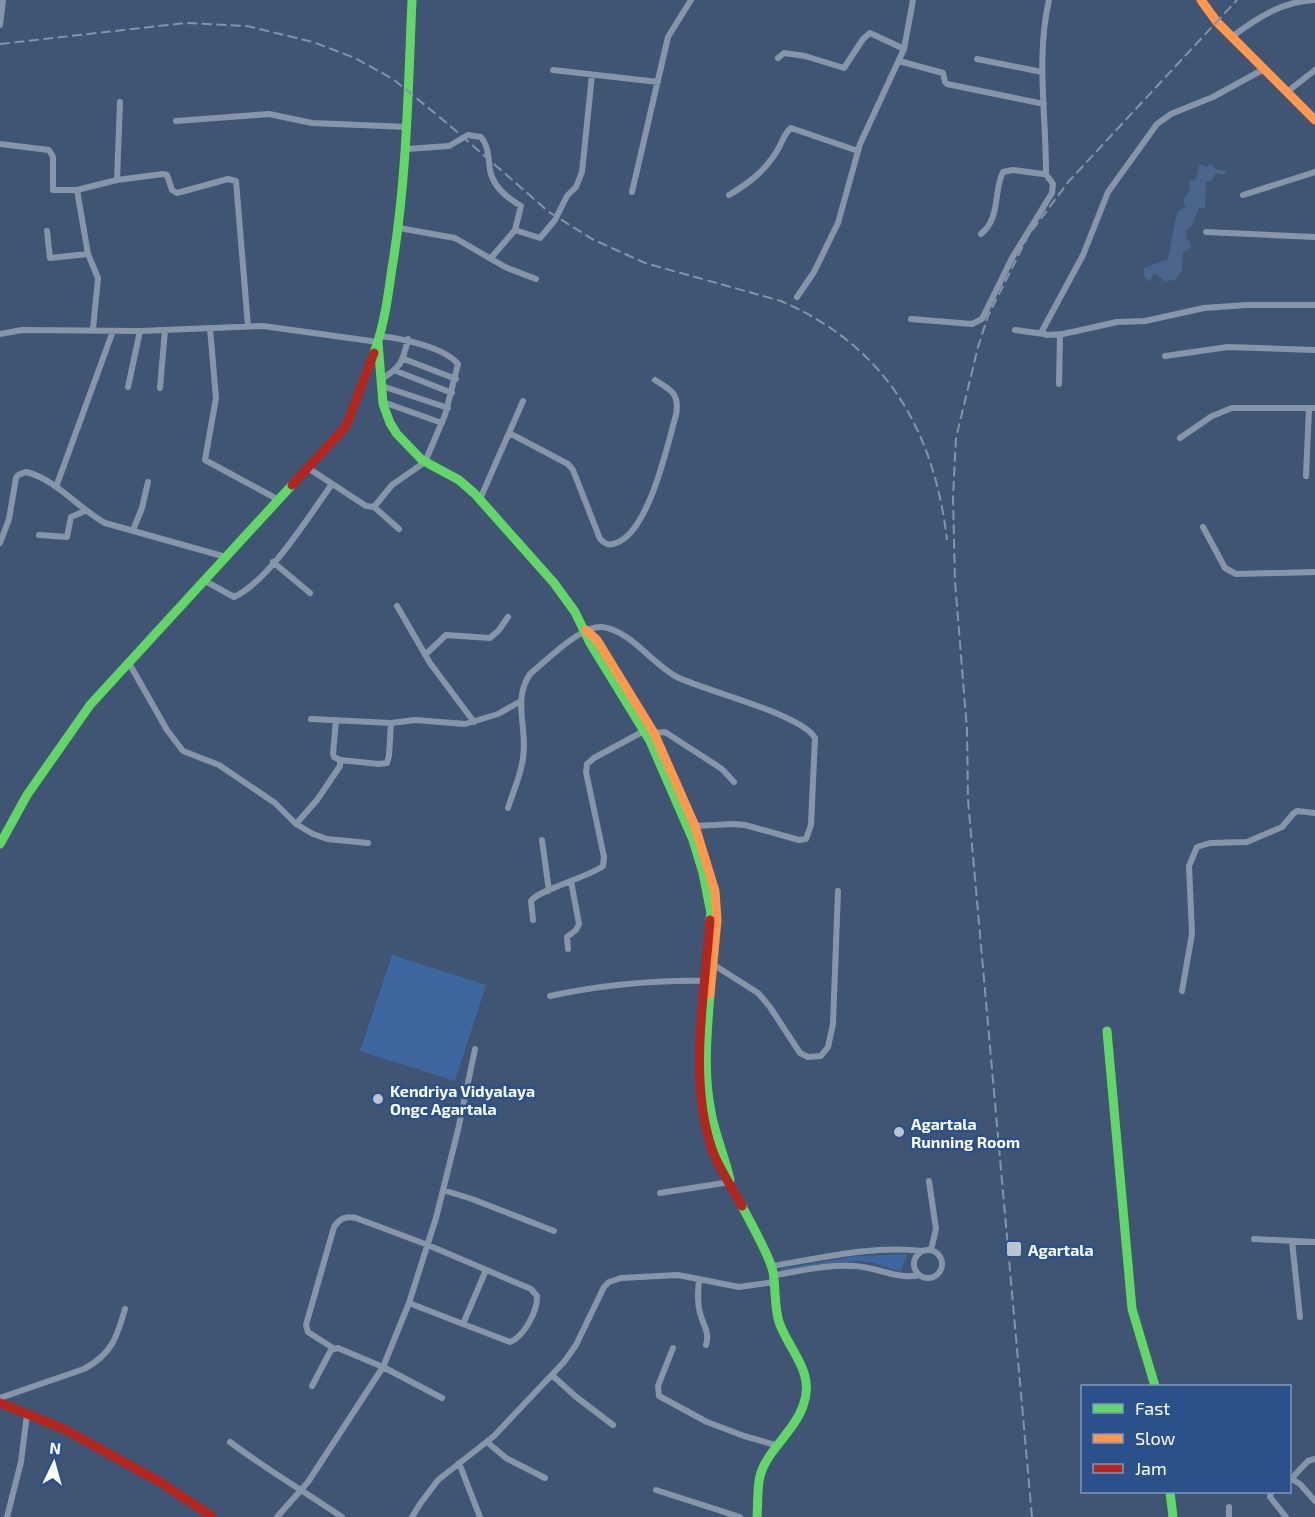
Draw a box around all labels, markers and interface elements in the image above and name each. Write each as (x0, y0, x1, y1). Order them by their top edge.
place label: Kendriya Vidyalaya Ongc Agartala (390, 1081, 535, 1118)
marker: Kendriya Vidyalaya Ongc Agartala (371, 1092, 385, 1106)
place label: Agartala Running Room (911, 1114, 1020, 1151)
marker: Agartala Running Room (892, 1125, 906, 1139)
marker: Agartala (1005, 1240, 1023, 1258)
place label: Agartala (1028, 1240, 1094, 1259)
legend (1081, 1385, 1291, 1493)
text: Fast (1135, 1397, 1170, 1419)
text: Slow (1135, 1427, 1176, 1449)
north arrow (24, 1433, 84, 1493)
text: N (49, 1438, 62, 1458)
text: Jam (1135, 1457, 1167, 1479)

